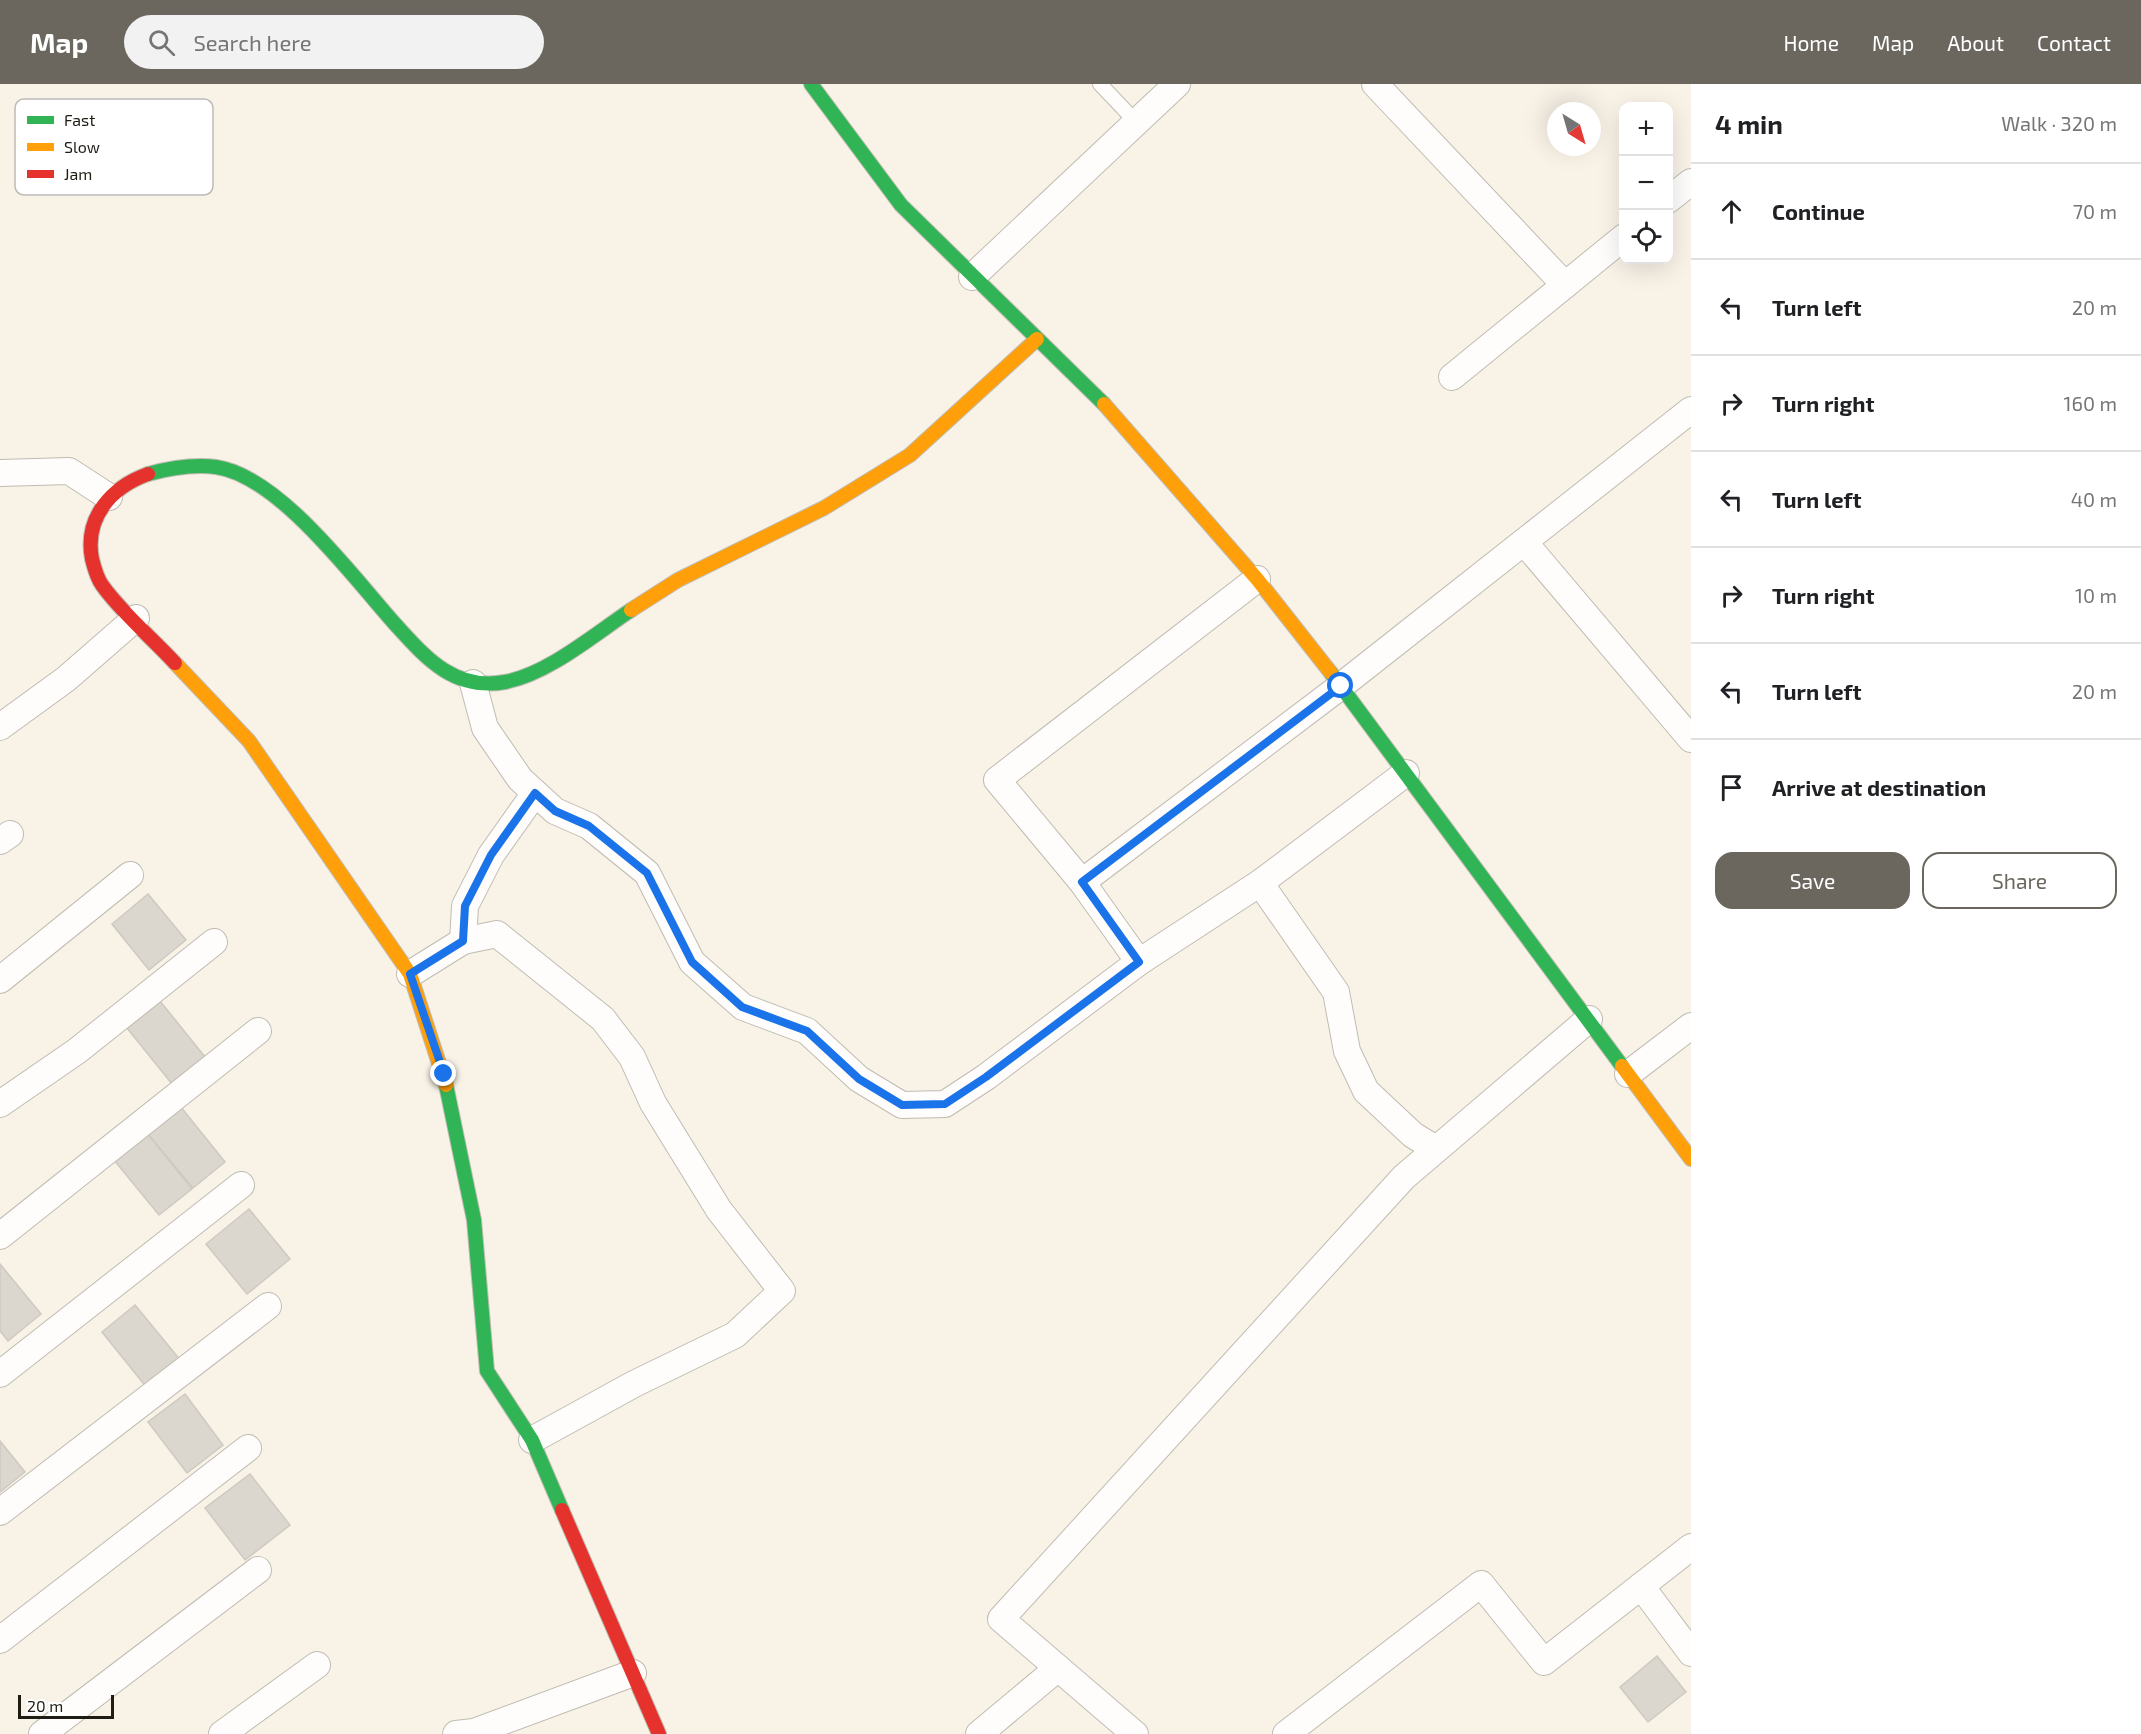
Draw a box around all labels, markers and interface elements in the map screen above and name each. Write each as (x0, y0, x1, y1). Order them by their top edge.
search box (124, 15, 544, 69)
text: Map (30, 25, 88, 59)
icon: search (145, 26, 178, 59)
text: Search here (193, 29, 312, 55)
text: Home (1783, 30, 1839, 55)
text: Map (1872, 30, 1914, 55)
text: About (1947, 30, 2004, 55)
text: Contact (2037, 30, 2111, 55)
legend (15, 99, 213, 195)
north arrow (1547, 102, 1601, 156)
map controls (1619, 102, 1673, 264)
button: + (1619, 102, 1673, 156)
text: 4 min (1715, 108, 1783, 139)
text: Fast (64, 110, 95, 129)
text: Walk · 320 m (2001, 111, 2117, 135)
text: Slow (64, 137, 100, 156)
button: − (1619, 156, 1673, 210)
text: Jam (64, 164, 92, 183)
icon: ahead (1715, 195, 1748, 228)
text: Continue (1772, 198, 1865, 224)
text: 70 m (2073, 199, 2117, 223)
button: locate (1619, 210, 1673, 264)
icon: left (1715, 291, 1748, 324)
text: Turn left (1772, 294, 1861, 320)
text: 20 m (2072, 295, 2117, 319)
icon: right (1715, 387, 1748, 420)
text: Turn right (1772, 390, 1874, 416)
text: 160 m (2064, 391, 2117, 415)
icon: left (1715, 483, 1748, 516)
text: Turn left (1772, 486, 1861, 512)
text: 40 m (2071, 487, 2117, 511)
icon: right (1715, 579, 1748, 612)
text: Turn right (1772, 582, 1874, 608)
text: 10 m (2075, 583, 2117, 607)
route start (1327, 672, 1353, 698)
icon: left (1715, 675, 1748, 708)
text: Turn left (1772, 678, 1861, 704)
text: 20 m (2072, 679, 2117, 703)
icon: arrive (1715, 771, 1748, 804)
text: Arrive at destination (1772, 774, 1986, 800)
button: Save (1715, 852, 1910, 909)
button: Share (1922, 852, 2117, 909)
route end (430, 1060, 456, 1086)
scale bar (18, 1692, 114, 1720)
text: 20 m (27, 1696, 63, 1715)

